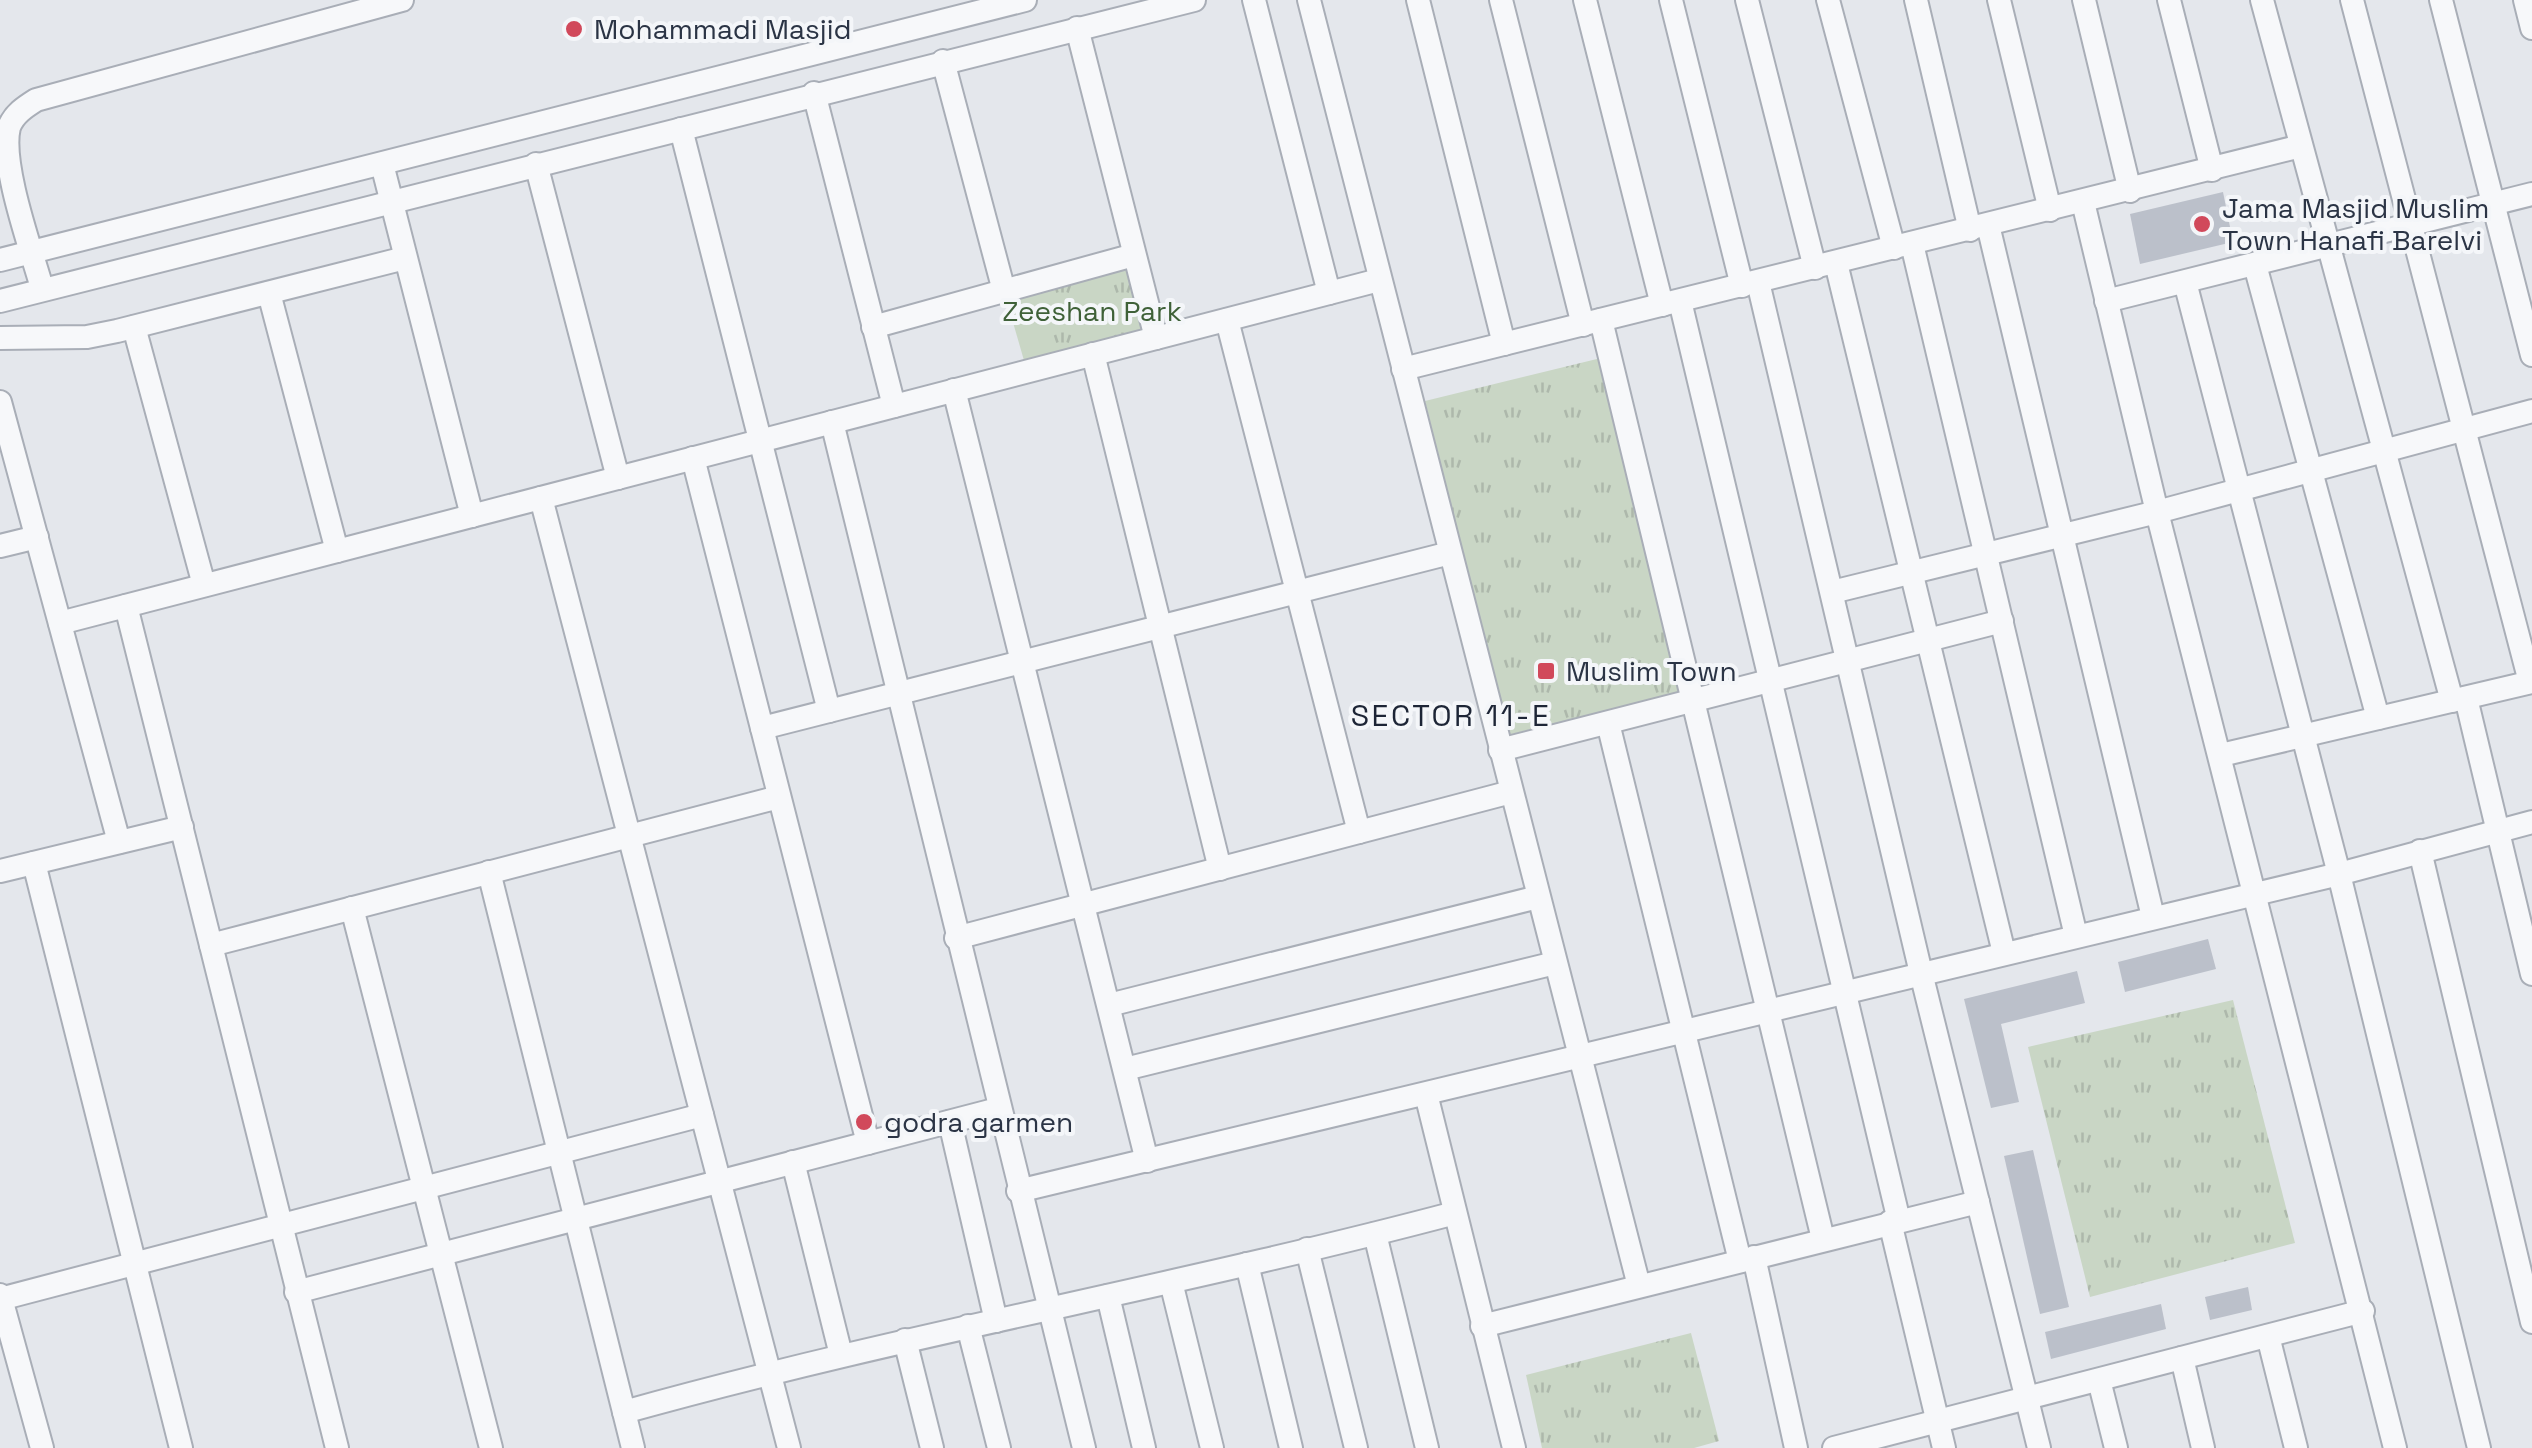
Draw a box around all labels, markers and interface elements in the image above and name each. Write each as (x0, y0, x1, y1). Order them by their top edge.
place label: Mohammadi Masjid (594, 11, 852, 47)
marker: Mohammadi Masjid (563, 18, 585, 40)
place label: Jama Masjid Muslim Town Hanafi Barelvi (2222, 190, 2489, 258)
marker: Jama Masjid Muslim Town Hanafi Barelvi (2191, 213, 2213, 235)
park label: Zeeshan Park (1002, 293, 1182, 329)
place label: Muslim Town (1566, 653, 1737, 689)
marker: Muslim Town (1535, 660, 1557, 682)
district label: SECTOR 11-E (1351, 696, 1551, 735)
place label: godra garmen (884, 1104, 1073, 1140)
marker: godra garmen (853, 1111, 875, 1133)

